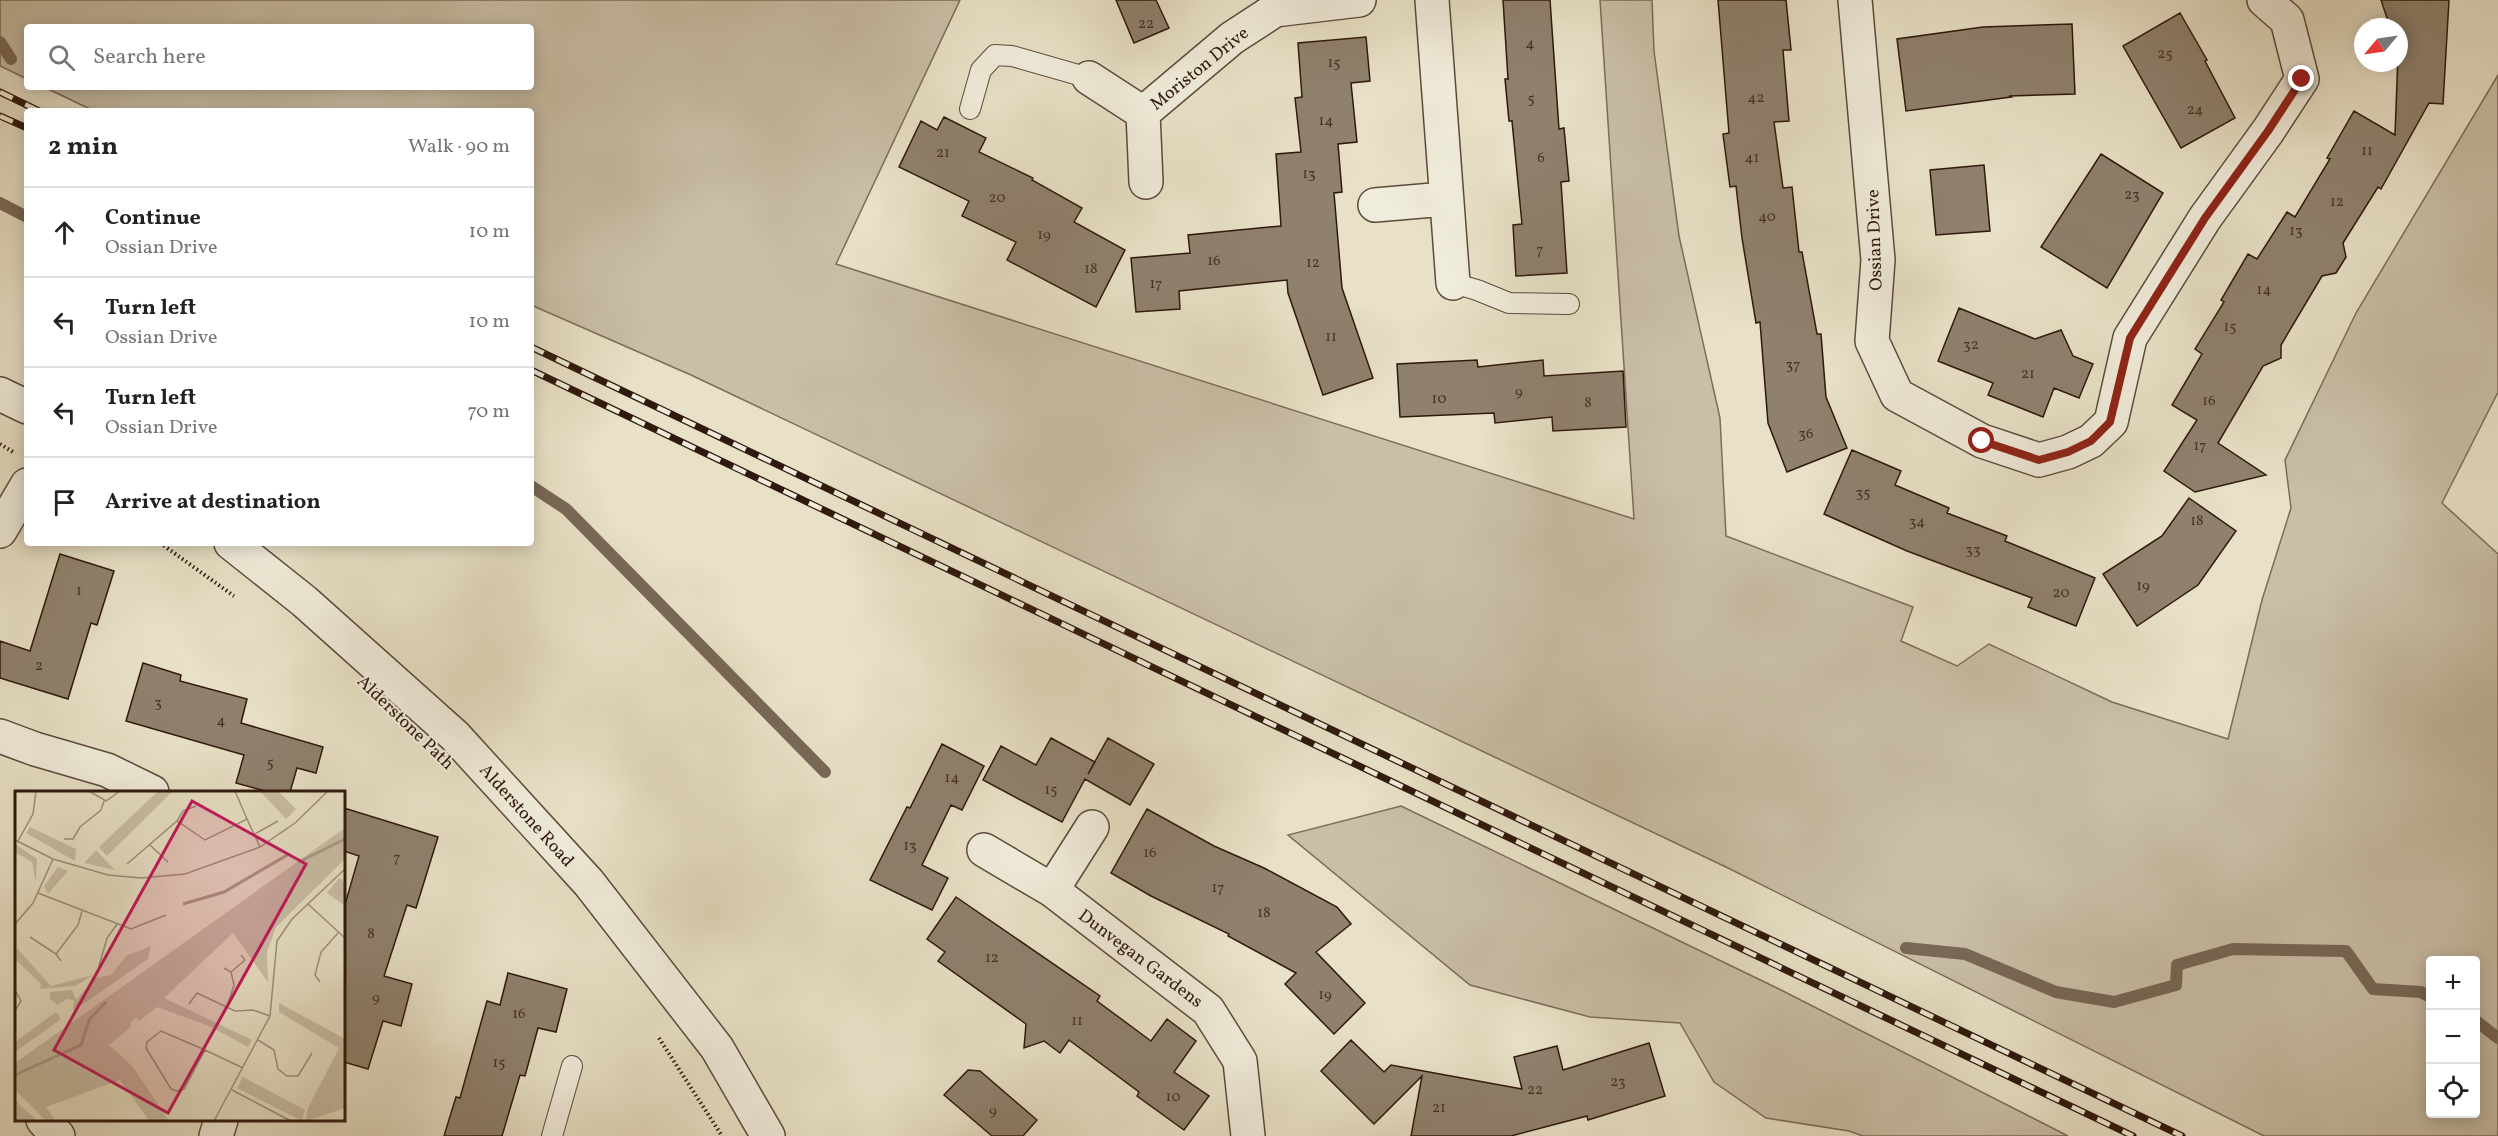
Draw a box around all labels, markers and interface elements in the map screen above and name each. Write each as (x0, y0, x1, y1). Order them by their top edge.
house number: 22 (1138, 14, 1154, 35)
north arrow (2354, 18, 2408, 72)
street label: Moriston Drive (1145, 21, 1255, 117)
search box (24, 24, 534, 90)
house number: 4 (1526, 34, 1535, 55)
icon: search (45, 41, 78, 74)
text: Search here (93, 42, 206, 73)
house number: 25 (2157, 44, 2173, 65)
house number: 15 (1327, 53, 1341, 74)
route end (2288, 65, 2314, 91)
house number: 42 (1747, 88, 1765, 109)
house number: 5 (1527, 89, 1535, 110)
house number: 24 (2187, 100, 2203, 121)
house number: 14 (1319, 111, 1333, 132)
text: 2 min (48, 129, 118, 165)
text: Walk · 90 m (408, 133, 510, 161)
house number: 11 (2361, 141, 2373, 162)
house number: 21 (936, 143, 950, 164)
house number: 6 (1537, 148, 1545, 169)
house number: 41 (1745, 148, 1759, 169)
house number: 13 (1302, 164, 1316, 185)
house number: 23 (2124, 185, 2140, 206)
house number: 20 (989, 188, 1005, 209)
street label: Ossian Drive (1861, 189, 1890, 291)
house number: 12 (2330, 192, 2344, 213)
text: Continue (105, 203, 201, 234)
house number: 40 (1758, 207, 1776, 228)
icon: ahead (48, 216, 81, 249)
text: 10 m (469, 218, 510, 246)
house number: 13 (2289, 221, 2303, 242)
house number: 19 (1037, 225, 1051, 246)
text: Ossian Drive (105, 234, 218, 262)
house number: 7 (1536, 240, 1544, 261)
house number: 16 (1207, 251, 1221, 272)
house number: 12 (1306, 253, 1320, 274)
house number: 18 (1084, 259, 1098, 280)
house number: 17 (1149, 274, 1163, 295)
house number: 14 (2257, 280, 2271, 301)
text: Turn left (105, 293, 196, 324)
icon: left (48, 306, 81, 339)
text: 10 m (469, 308, 510, 336)
house number: 15 (2223, 317, 2237, 338)
text: Ossian Drive (105, 324, 218, 352)
house number: 11 (1325, 327, 1337, 348)
house number: 32 (1963, 335, 1979, 356)
house number: 37 (1786, 355, 1800, 376)
house number: 21 (2021, 364, 2035, 385)
house number: 9 (1515, 382, 1523, 403)
text: Turn left (105, 383, 196, 414)
house number: 10 (1432, 389, 1446, 410)
house number: 16 (2202, 391, 2216, 412)
house number: 8 (1584, 393, 1592, 414)
icon: left (48, 396, 81, 429)
text: 70 m (467, 398, 510, 426)
text: Ossian Drive (105, 414, 218, 442)
house number: 36 (1798, 424, 1814, 445)
route start (1968, 427, 1994, 453)
house number: 17 (2193, 436, 2207, 457)
house number: 35 (1856, 483, 1870, 504)
icon: arrive (48, 486, 81, 519)
text: Arrive at destination (105, 487, 321, 518)
house number: 18 (2190, 511, 2204, 532)
house number: 34 (1909, 512, 1925, 533)
house number: 33 (1965, 540, 1981, 561)
house number: 19 (2136, 576, 2150, 597)
house number: 1 (76, 581, 82, 602)
house number: 20 (2053, 583, 2069, 604)
house number: 2 (35, 656, 43, 677)
street label: Alderstone Path (351, 670, 459, 776)
house number: 3 (154, 693, 162, 714)
house number: 4 (217, 711, 226, 732)
house number: 5 (266, 753, 274, 774)
street label: Alderstone Road (473, 759, 579, 873)
house number: 14 (945, 768, 959, 789)
house number: 15 (1044, 780, 1058, 801)
inset map (15, 791, 345, 1121)
house number: 13 (903, 836, 917, 857)
house number: 16 (1143, 843, 1157, 864)
house number: 7 (393, 848, 401, 869)
house number: 17 (1211, 878, 1225, 899)
house number: 18 (1257, 903, 1271, 924)
street label: Dunvegan Gardens (1072, 904, 1208, 1014)
house number: 8 (367, 924, 375, 945)
house number: 12 (985, 948, 999, 969)
map controls (2426, 956, 2480, 1118)
button: + (2426, 956, 2480, 1010)
house number: 19 (1318, 985, 1332, 1006)
house number: 9 (372, 988, 380, 1009)
house number: 16 (512, 1004, 526, 1025)
button: − (2426, 1010, 2480, 1064)
house number: 11 (1071, 1011, 1083, 1032)
house number: 15 (492, 1053, 506, 1074)
button: locate (2426, 1064, 2480, 1118)
house number: 23 (1610, 1072, 1626, 1093)
house number: 22 (1527, 1080, 1543, 1101)
house number: 10 (1166, 1087, 1180, 1108)
house number: 21 (1432, 1098, 1446, 1119)
house number: 9 (989, 1101, 997, 1122)

